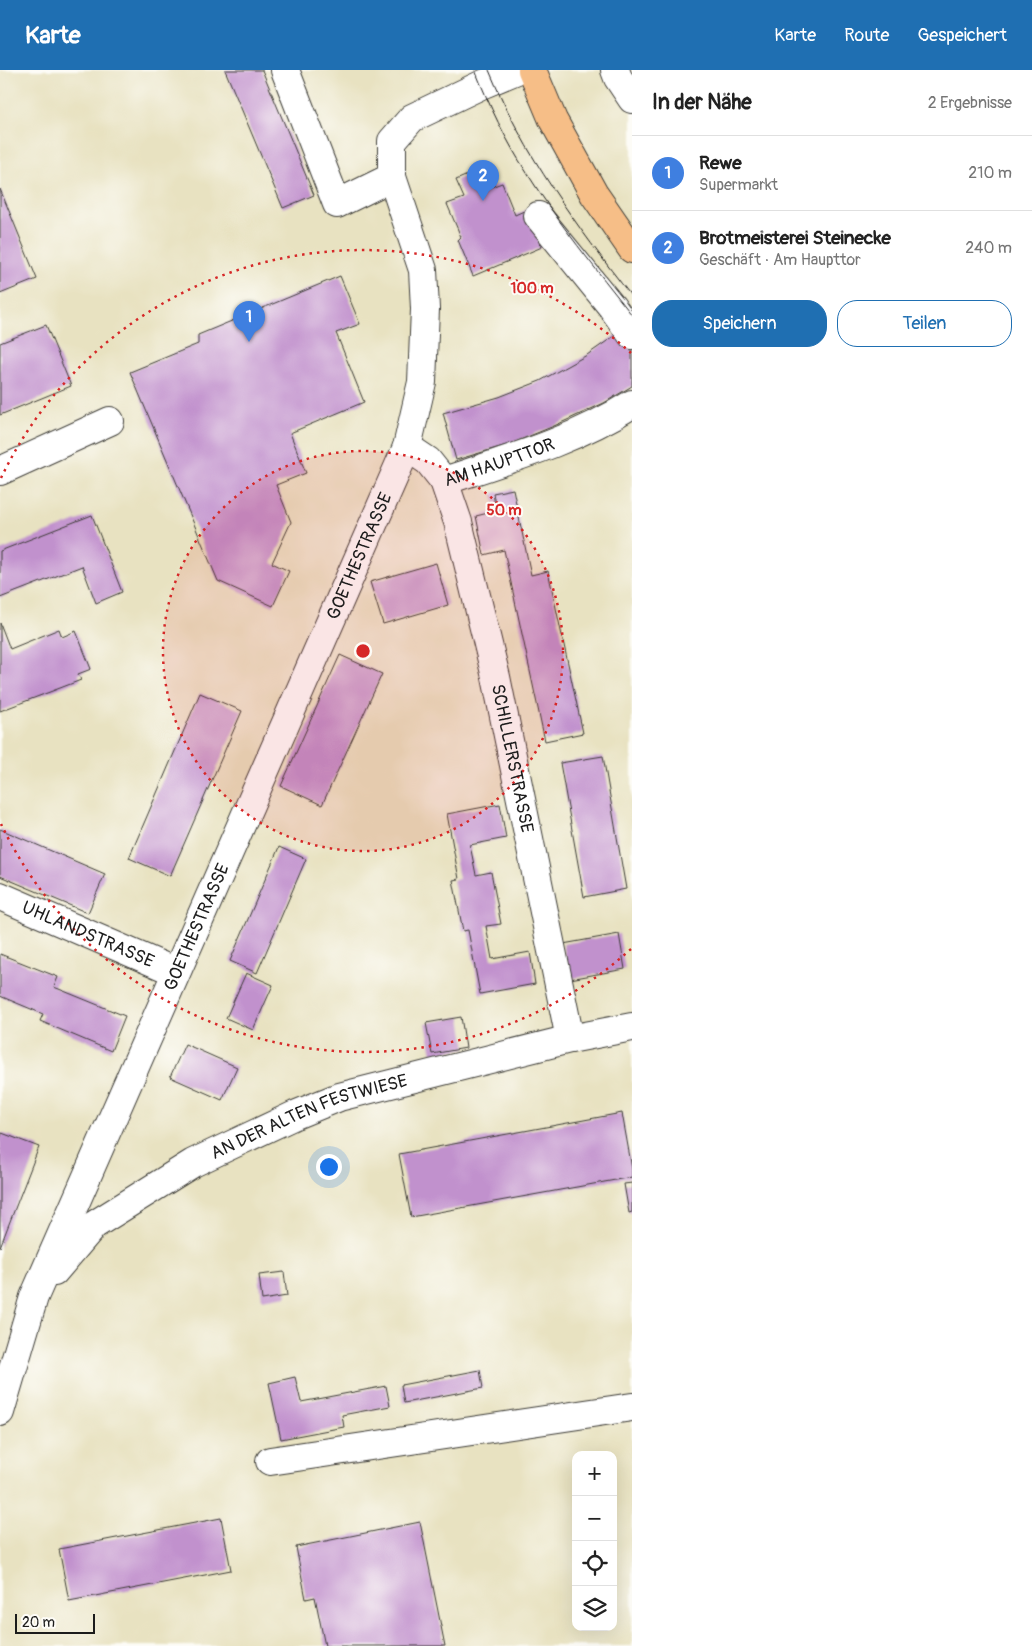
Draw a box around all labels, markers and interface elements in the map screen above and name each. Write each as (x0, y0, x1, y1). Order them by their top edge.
text: Karte (25, 21, 81, 50)
text: Karte (774, 24, 816, 47)
text: Route (844, 24, 889, 47)
text: Gespeichert (917, 24, 1007, 47)
text: In der Nähe (652, 89, 752, 116)
text: 2 Ergebnisse (928, 93, 1012, 113)
text: Rewe (699, 151, 742, 175)
pin: 2 (467, 160, 499, 201)
text: 1 (665, 163, 671, 183)
text: 210 m (968, 163, 1012, 183)
text: Supermarkt (699, 175, 778, 195)
text: Brotmeisterei Steinecke (699, 226, 891, 250)
text: 2 (664, 238, 672, 258)
text: 240 m (965, 238, 1012, 258)
text: Geschäft · Am Haupttor (699, 250, 861, 270)
text: 100 m (511, 279, 553, 298)
button: Speichern (652, 300, 827, 347)
button: Teilen (837, 300, 1012, 347)
pin: 1 (233, 301, 265, 342)
street label: AM HAUPTTOR (441, 432, 558, 492)
street label: GOETHESTRASSE (321, 489, 397, 623)
text: 50 m (487, 501, 521, 520)
centre of rings (354, 642, 372, 660)
street label: SCHILLERSTRASSE (486, 682, 539, 835)
street label: GOETHESTRASSE (158, 860, 234, 994)
street label: UHLANDSTRASSE (19, 895, 158, 973)
street label: AN DER ALTEN FESTWIESE (207, 1069, 410, 1165)
your location (316, 1154, 342, 1180)
map controls (572, 1451, 617, 1631)
button: + (572, 1451, 617, 1496)
button: − (572, 1496, 617, 1541)
button: locate (572, 1541, 617, 1586)
button: layers (572, 1586, 617, 1631)
scale bar (15, 1611, 95, 1634)
text: 20 m (22, 1614, 55, 1631)

